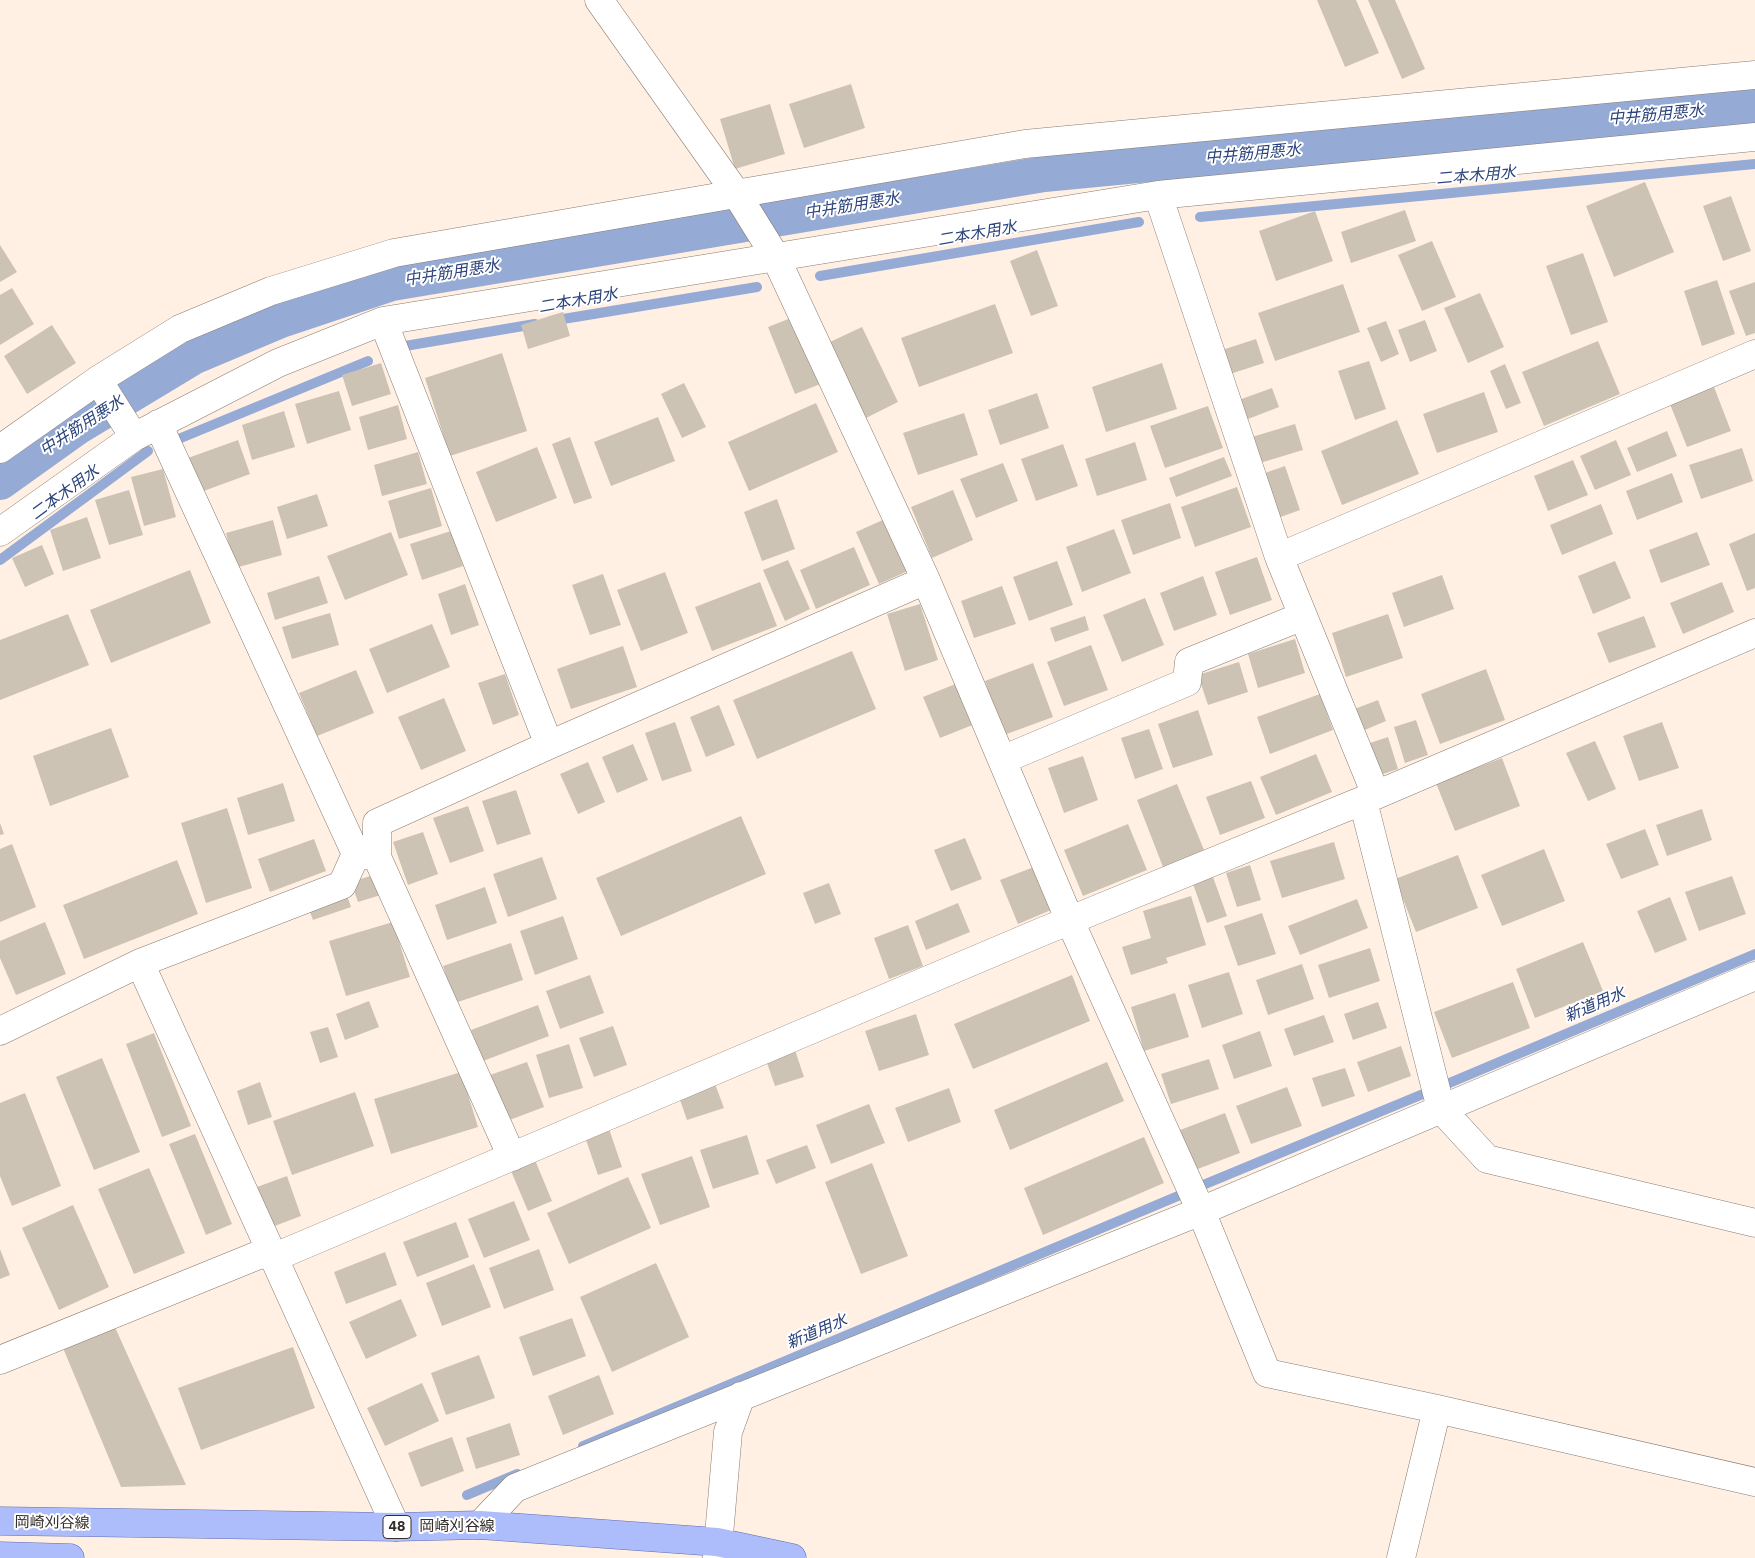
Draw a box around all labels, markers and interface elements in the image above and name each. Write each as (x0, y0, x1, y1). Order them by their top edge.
water label: 中井筋用悪水 (1607, 101, 1705, 129)
water label: 中井筋用悪水 (1204, 140, 1302, 168)
water label: 二本木用水 (1435, 163, 1517, 189)
water label: 中井筋用悪水 (803, 189, 901, 223)
water label: 二本木用水 (936, 218, 1018, 250)
water label: 中井筋用悪水 (403, 256, 501, 290)
water label: 二本木用水 (537, 285, 619, 317)
water label: 中井筋用悪水 (37, 392, 127, 460)
water label: 二本木用水 (27, 462, 103, 524)
water label: 新道用水 (1562, 984, 1628, 1026)
water label: 新道用水 (784, 1311, 850, 1353)
street label: 岡崎刈谷線 (14, 1513, 90, 1533)
road number: 48 (383, 1515, 411, 1538)
street label: 岡崎刈谷線 (420, 1518, 494, 1536)

